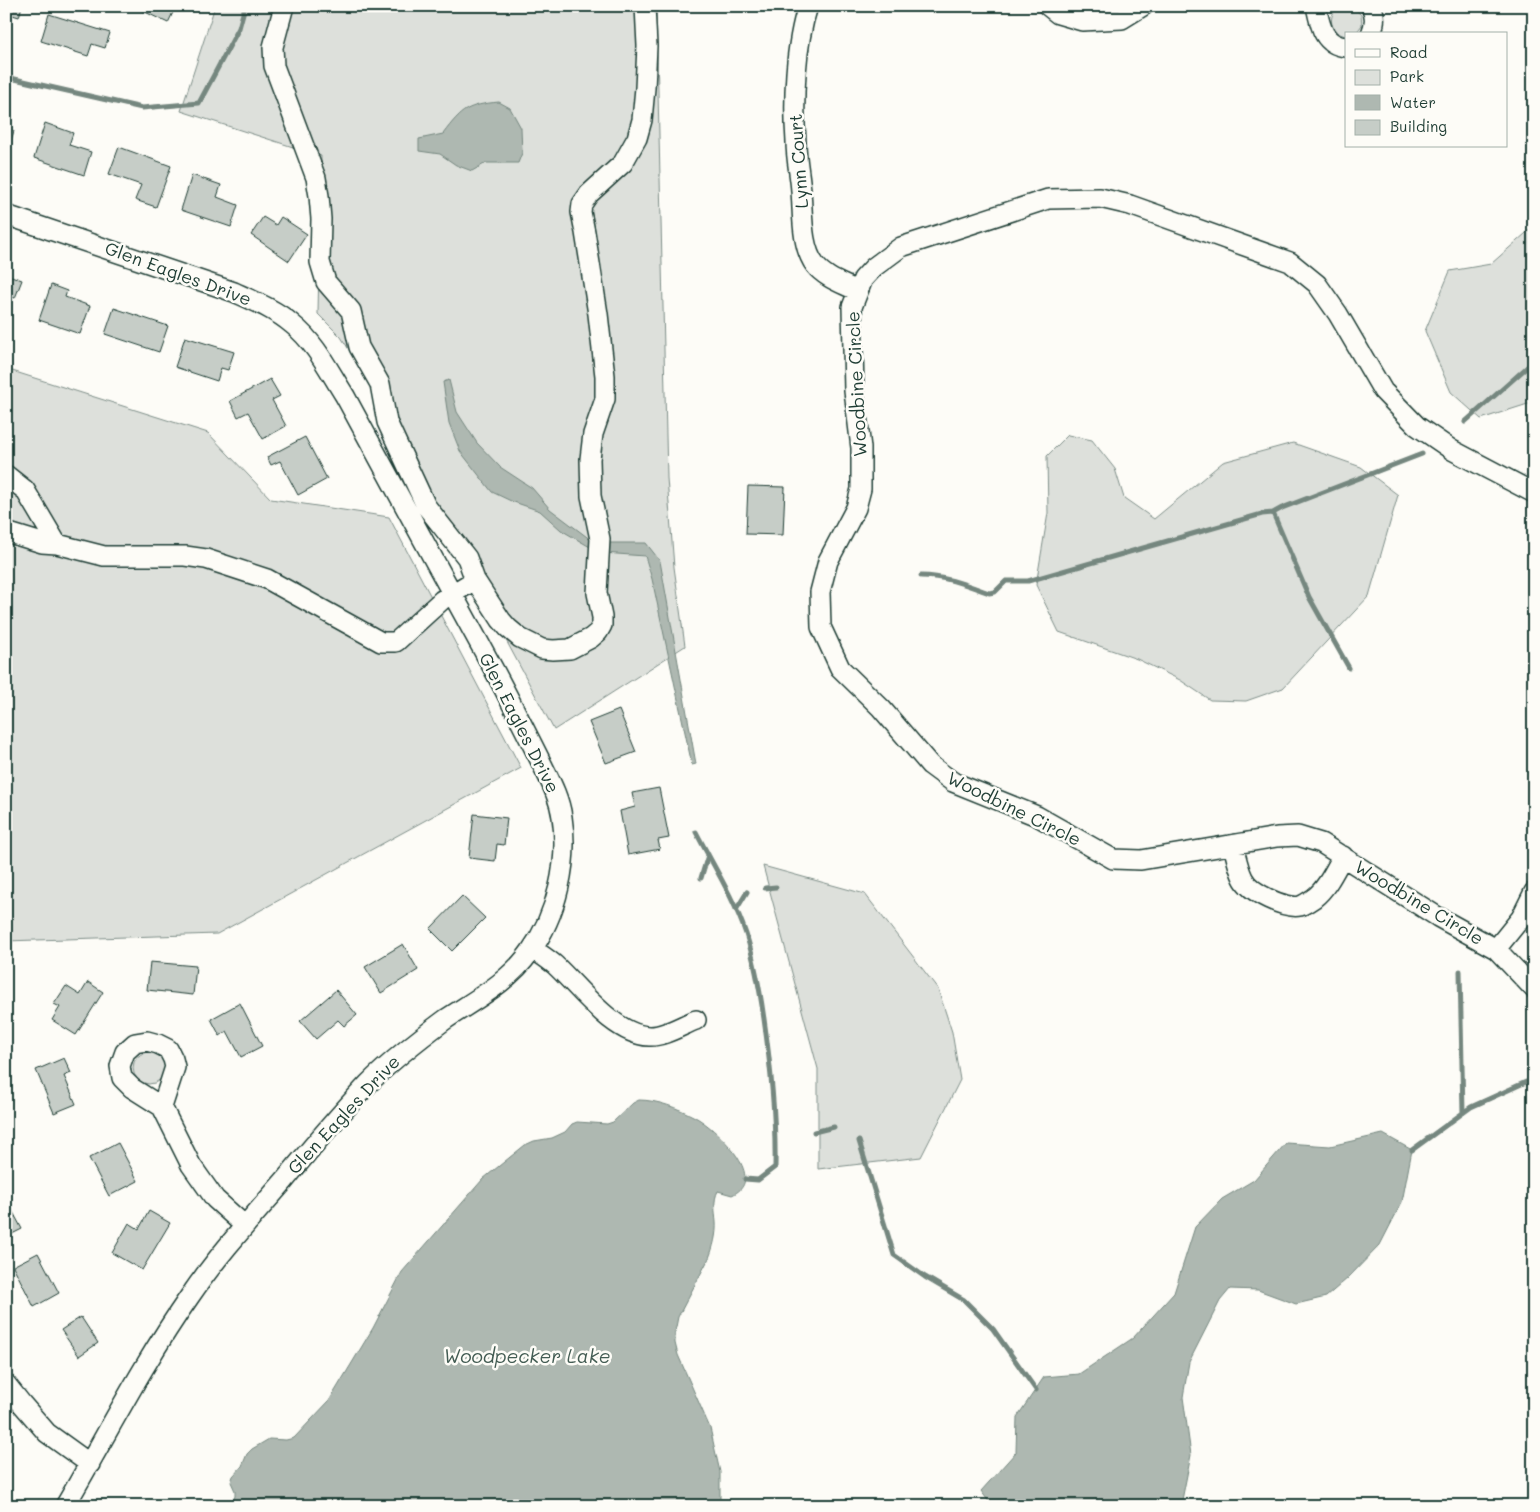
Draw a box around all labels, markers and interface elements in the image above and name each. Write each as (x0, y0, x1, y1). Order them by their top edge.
legend (1345, 32, 1508, 148)
text: Road (1390, 42, 1427, 62)
text: Park (1390, 66, 1424, 86)
text: Water (1390, 92, 1436, 112)
street label: Lynn Court (783, 113, 813, 209)
text: Building (1390, 116, 1447, 136)
street label: Glen Eagles Drive (102, 235, 255, 311)
street label: Woodbine Circle (840, 310, 872, 458)
street label: Glen Eagles Drive (474, 648, 566, 797)
street label: Woodbine Circle (944, 765, 1085, 851)
street label: Woodbine Circle (1351, 854, 1488, 950)
street label: Glen Eagles Drive (282, 1050, 405, 1179)
water label: Woodpecker Lake (443, 1343, 611, 1368)

